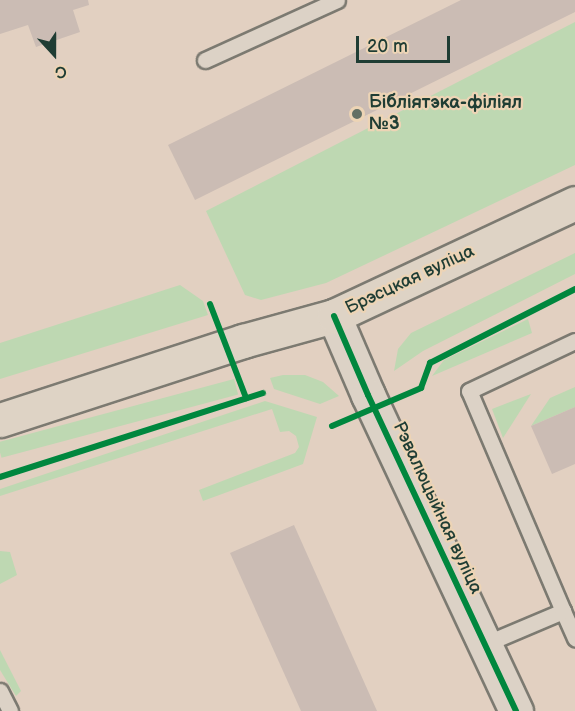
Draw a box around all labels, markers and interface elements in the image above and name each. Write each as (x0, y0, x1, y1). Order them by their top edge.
north arrow (24, 24, 84, 84)
scale bar (359, 24, 454, 62)
text: 20 m (367, 36, 408, 57)
text: С (52, 60, 69, 82)
place label: Бібліятэка-філіял №3 (369, 93, 522, 136)
marker: Бібліятэка-філіял №3 (350, 107, 364, 121)
street label: Брэсцкая вуліца (342, 241, 478, 319)
street label: Рэвалюцыйная вуліца (388, 418, 486, 598)

